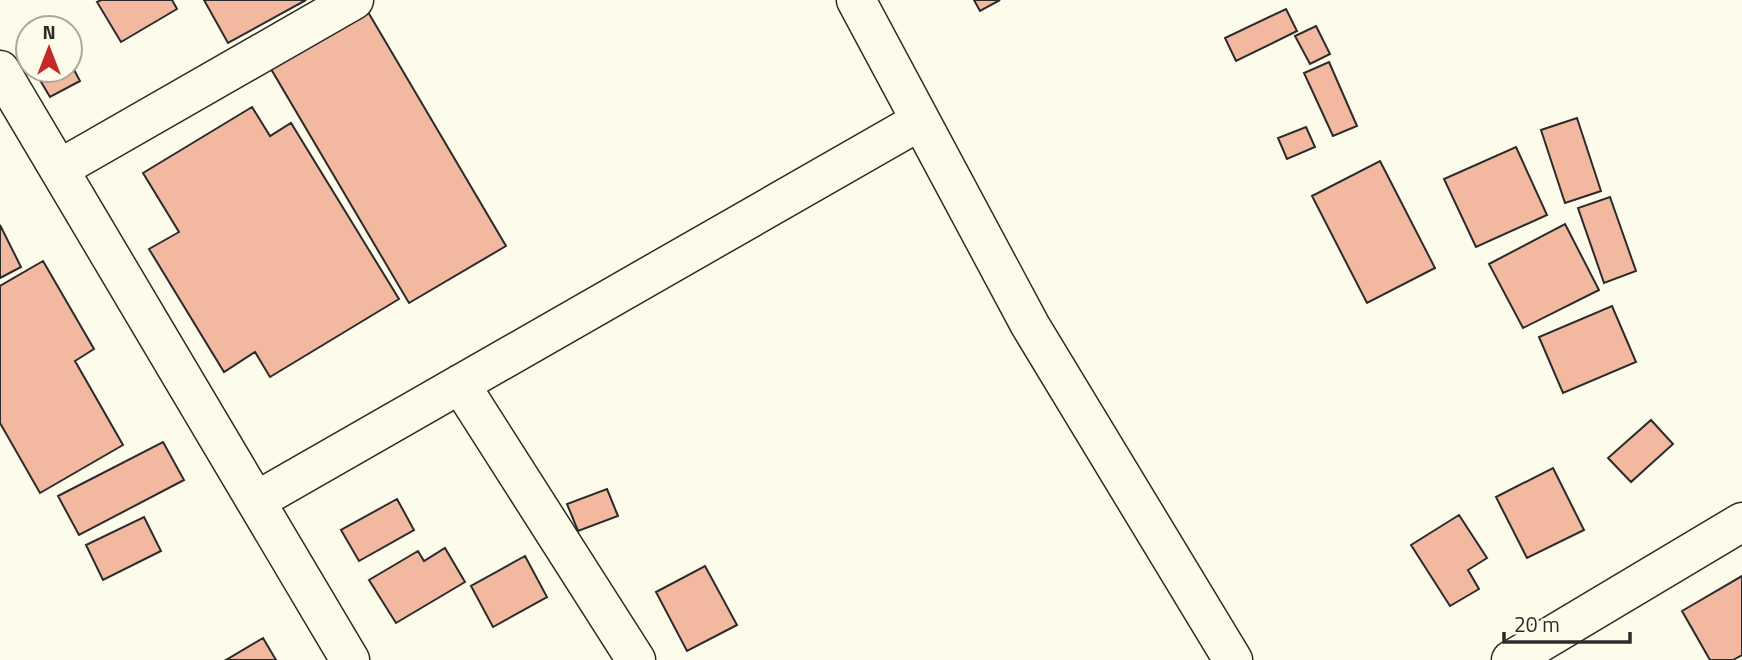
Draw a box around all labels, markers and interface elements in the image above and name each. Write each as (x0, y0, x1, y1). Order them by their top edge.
north arrow (14, 14, 84, 84)
text: N (42, 17, 56, 46)
scale bar (1504, 600, 1630, 644)
text: 20 m (1514, 608, 1560, 640)

